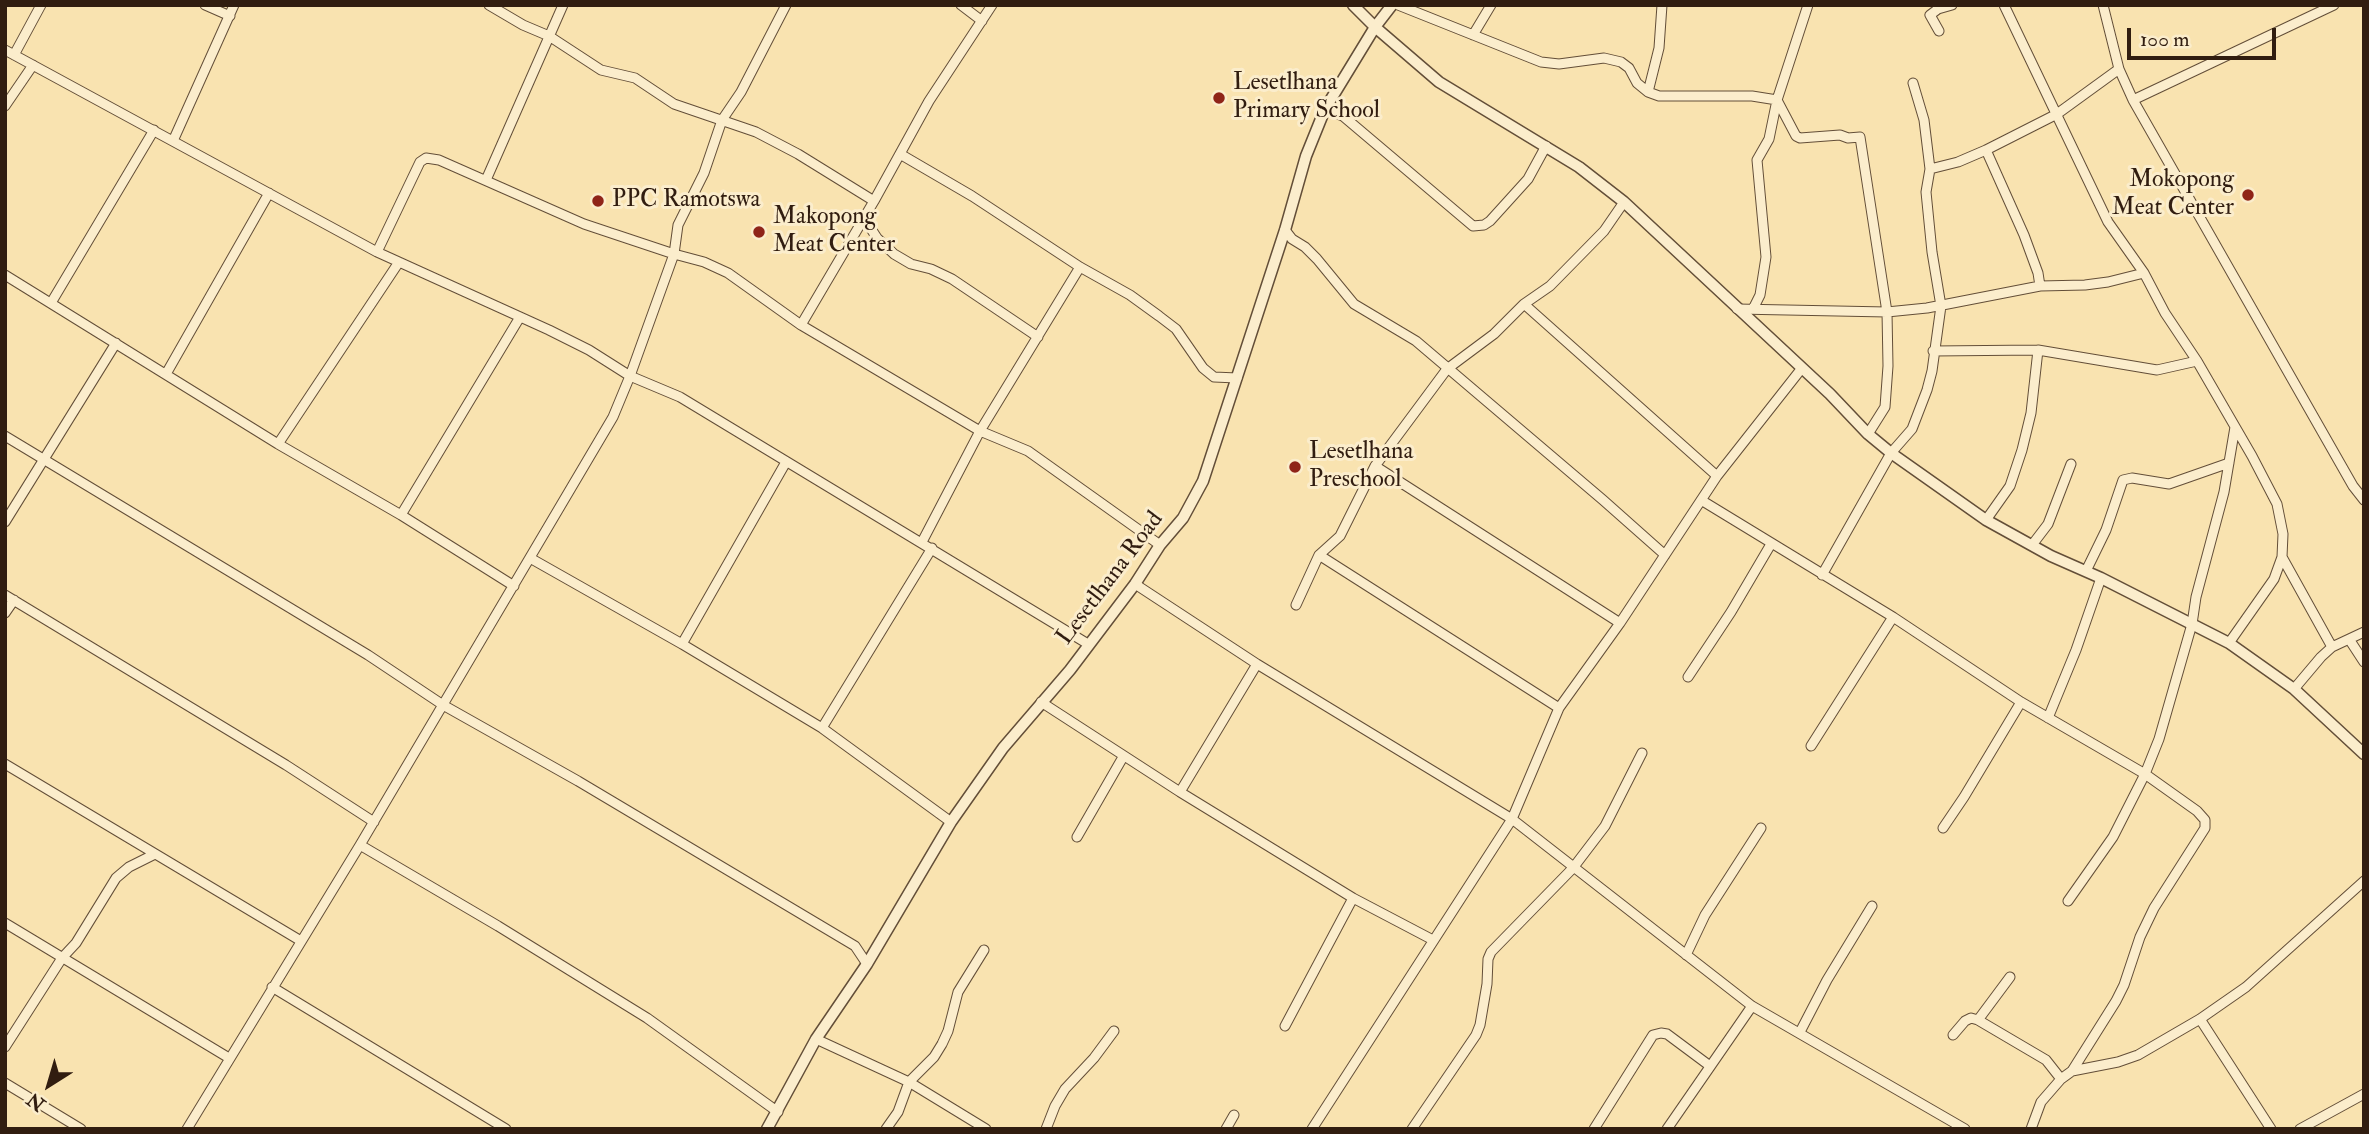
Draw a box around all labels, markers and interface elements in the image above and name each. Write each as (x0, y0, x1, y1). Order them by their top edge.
scale bar (2131, 14, 2280, 58)
text: 100 m (2140, 26, 2190, 53)
place label: Lesetlhana Primary School (1233, 70, 1380, 126)
marker: Lesetlhana Primary School (1211, 90, 1227, 106)
place label: Mokopong Meat Center (2112, 167, 2234, 223)
place label: PPC Ramotswa (612, 187, 760, 215)
marker: Mokopong Meat Center (2240, 187, 2256, 203)
marker: PPC Ramotswa (590, 193, 606, 209)
place label: Makopong Meat Center (773, 204, 895, 260)
marker: Makopong Meat Center (751, 224, 767, 240)
place label: Lesetlhana Preschool (1309, 439, 1413, 495)
marker: Lesetlhana Preschool (1287, 459, 1303, 475)
street label: Lesetlhana Road (1051, 507, 1171, 651)
north arrow (14, 1050, 84, 1120)
text: N (22, 1087, 50, 1116)

